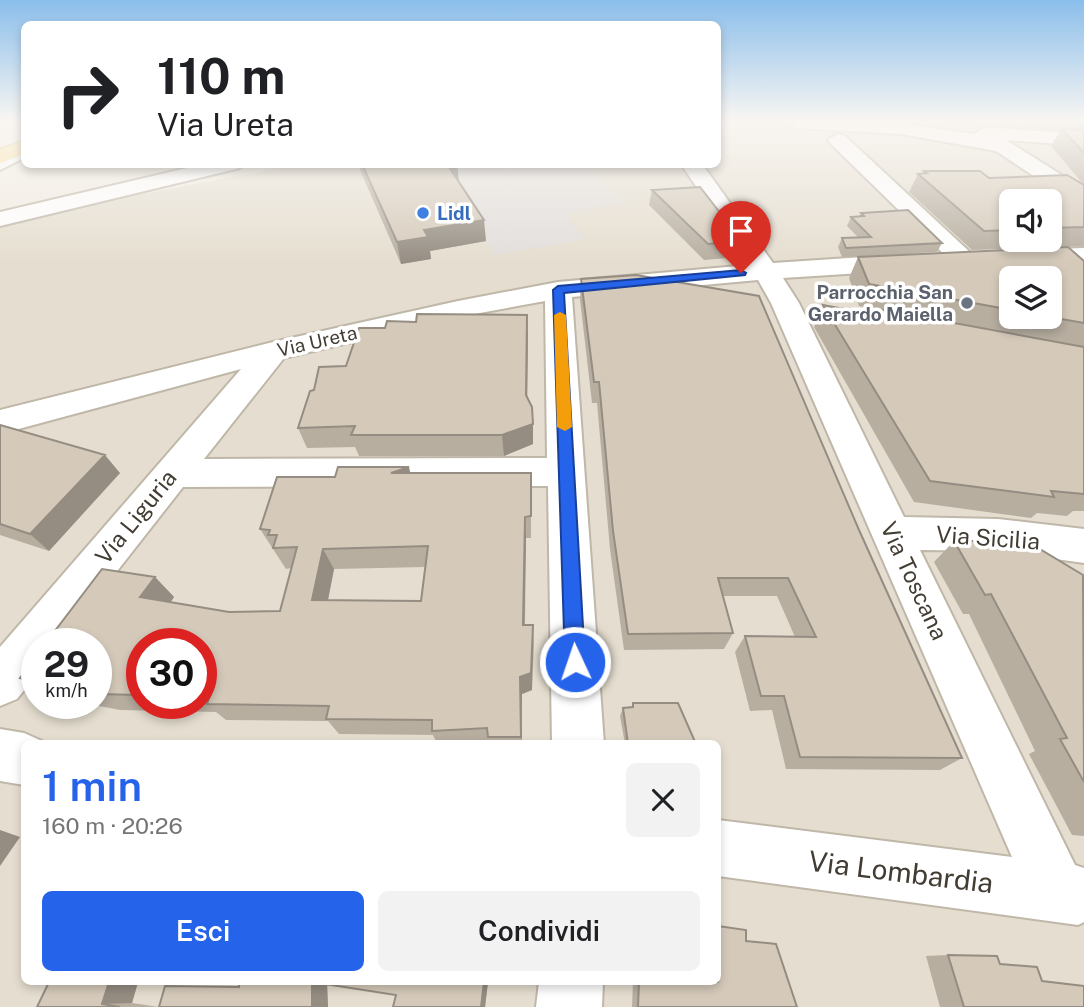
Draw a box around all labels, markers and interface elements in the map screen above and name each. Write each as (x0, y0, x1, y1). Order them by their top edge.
text: 110 m (157, 47, 285, 105)
icon: right (42, 49, 133, 140)
text: Via Ureta (157, 106, 294, 143)
map controls (999, 189, 1062, 329)
button: sound (999, 189, 1062, 252)
pin (711, 201, 771, 273)
place label: Lidl (437, 202, 471, 224)
marker: Lidl (415, 205, 431, 221)
icon: arrive (722, 212, 760, 250)
button: layers (999, 266, 1062, 329)
place label: Parrocchia San Gerardo Maiella (808, 281, 953, 325)
marker: Parrocchia San Gerardo Maiella (959, 295, 975, 311)
street label: Via Ureta (275, 321, 359, 361)
street label: Via Liguria (89, 464, 182, 569)
street label: Via Toscana (875, 517, 954, 644)
street label: Via Sicilia (935, 520, 1041, 555)
position arrow (538, 625, 612, 699)
speed limit sign: 30 (126, 628, 217, 719)
text: 29 (44, 644, 89, 685)
text: km/h (45, 680, 88, 701)
text: 1 min (42, 761, 142, 810)
button: close (626, 763, 700, 837)
text: 160 m · 20:26 (42, 812, 183, 839)
street label: Via Lombardia (807, 844, 995, 899)
button: Esci (42, 891, 364, 971)
button: Condividi (378, 891, 700, 971)

